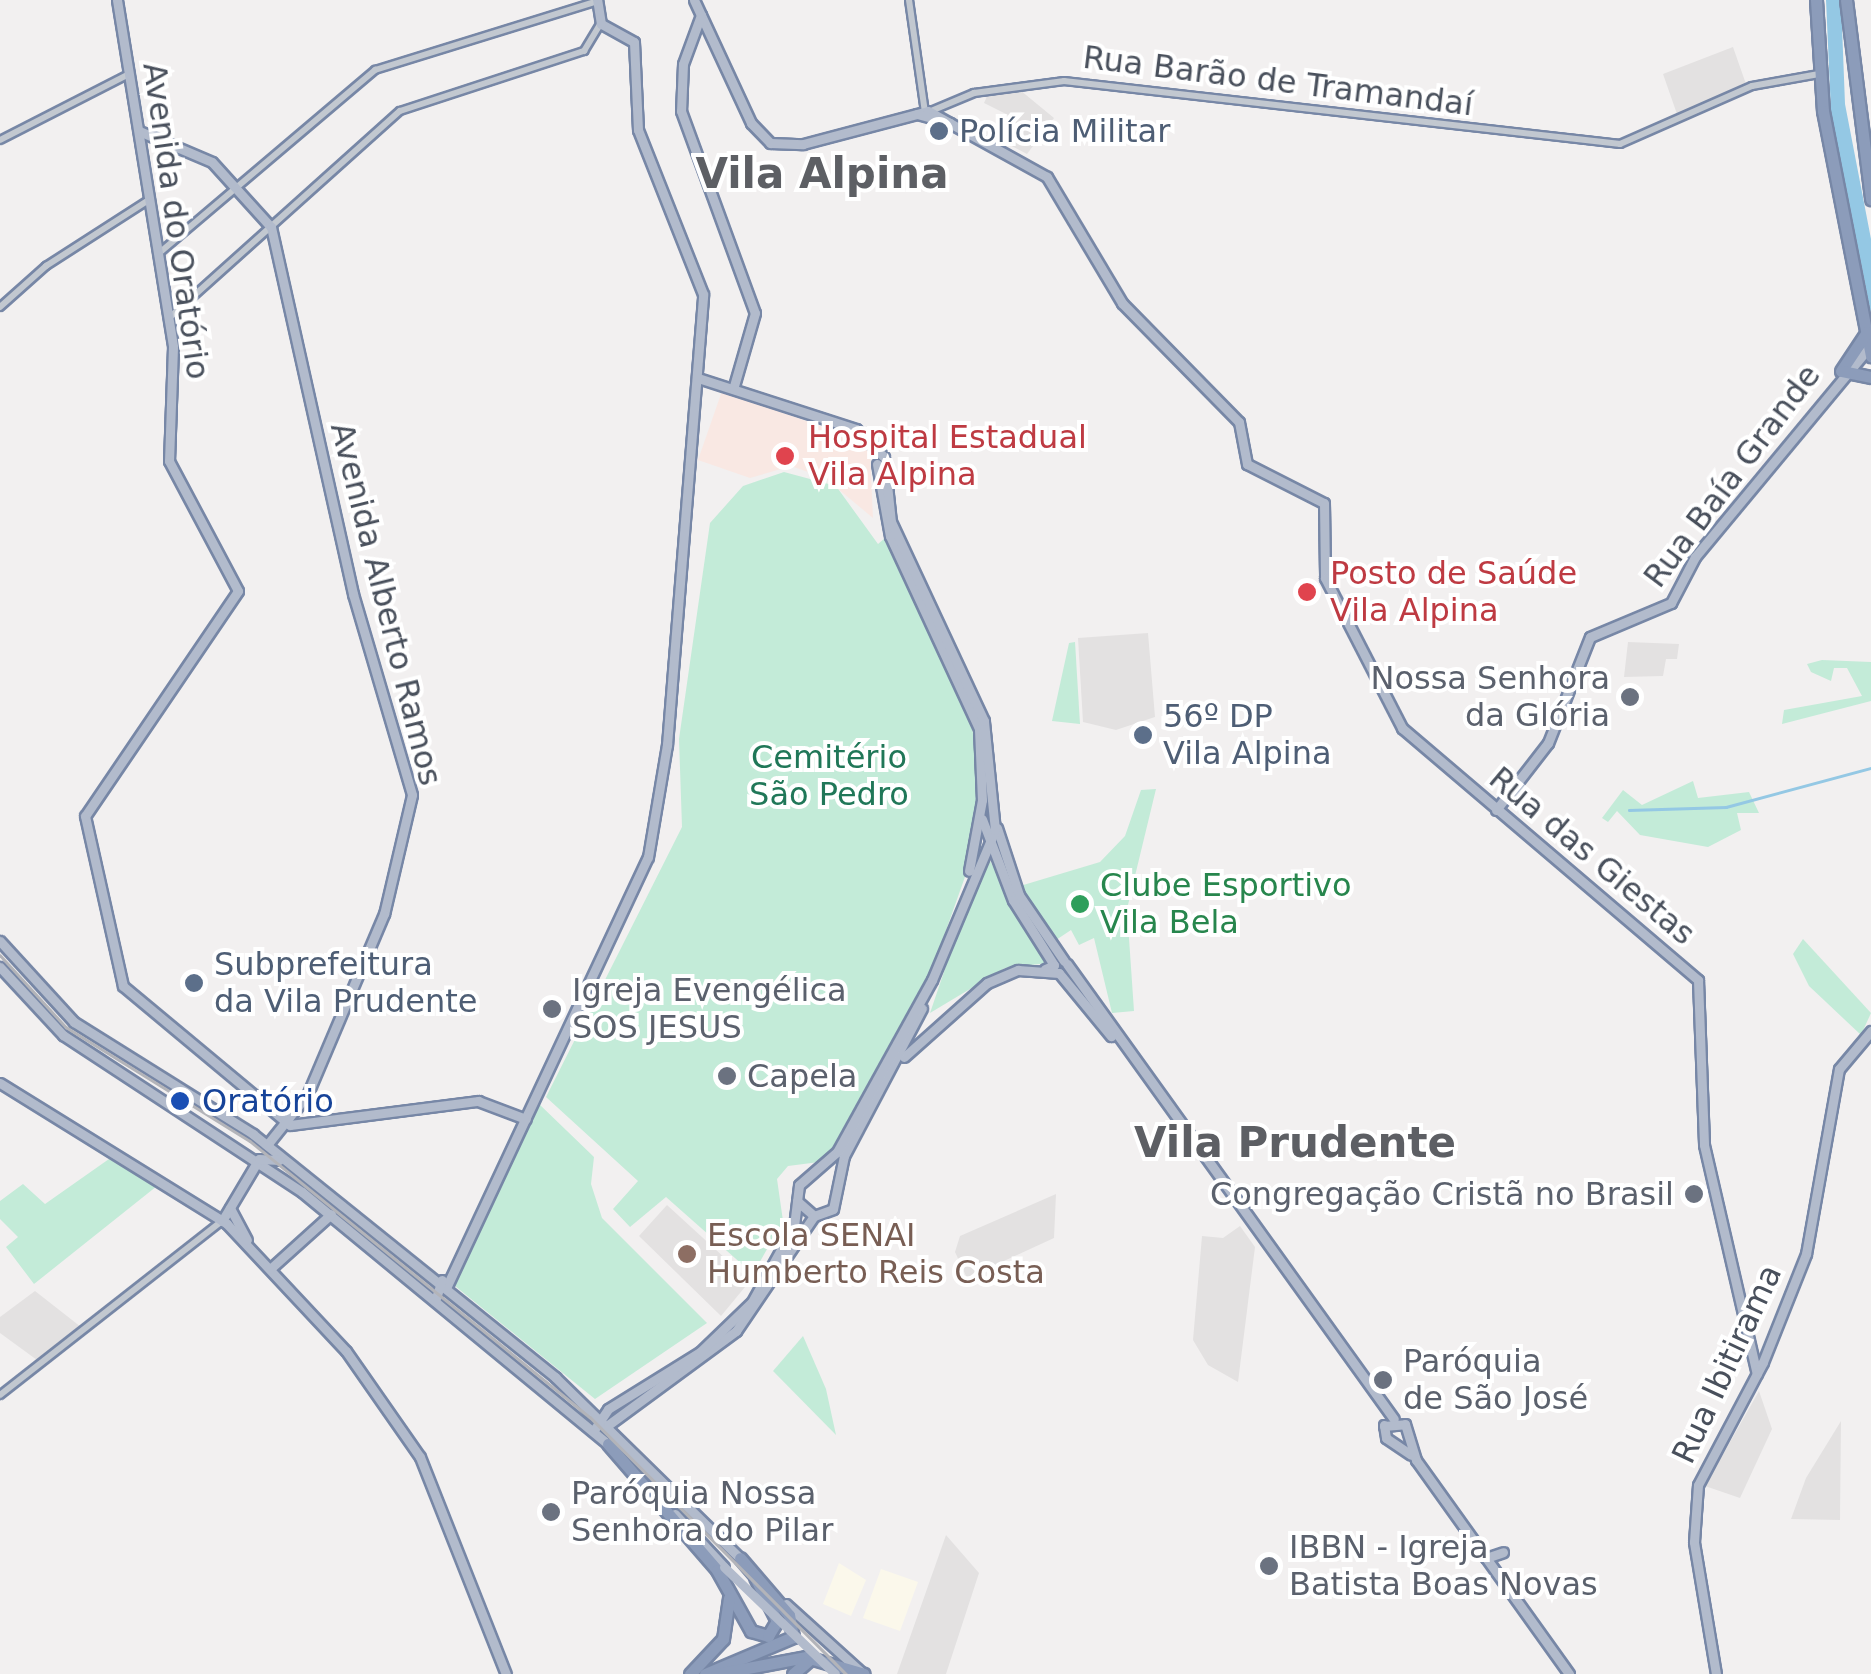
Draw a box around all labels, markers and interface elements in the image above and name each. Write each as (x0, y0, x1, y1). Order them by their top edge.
street label: Rua Barão de Tramandaí (1081, 38, 1475, 124)
street label: Avenida do Oratório (135, 60, 217, 382)
place label: Polícia Militar (959, 112, 1170, 150)
marker: Polícia Militar (928, 120, 950, 142)
district label: Vila Alpina (695, 149, 949, 199)
street label: Rua Baía Grande (1636, 357, 1828, 595)
street label: Avenida Alberto Ramos (322, 419, 450, 789)
place label: Hospital Estadual Vila Alpina (808, 419, 1087, 494)
marker: Hospital Estadual Vila Alpina (772, 443, 798, 469)
place label: Posto de Saúde Vila Alpina (1330, 555, 1577, 630)
marker: Posto de Saúde Vila Alpina (1294, 579, 1320, 605)
place label: Nossa Senhora da Glória (1370, 660, 1610, 735)
marker: Nossa Senhora da Glória (1619, 686, 1641, 708)
place label: 56º DP Vila Alpina (1163, 698, 1332, 773)
marker: 56º DP Vila Alpina (1132, 724, 1154, 746)
park label: Cemitério São Pedro (749, 739, 909, 814)
street label: Rua das Giestas (1481, 759, 1703, 953)
place label: Clube Esportivo Vila Bela (1100, 867, 1352, 942)
marker: Clube Esportivo Vila Bela (1069, 893, 1091, 915)
place label: Subprefeitura da Vila Prudente (214, 946, 478, 1021)
marker: Subprefeitura da Vila Prudente (183, 972, 205, 994)
place label: Igreja Evengélica SOS JESUS (572, 972, 847, 1047)
marker: Igreja Evengélica SOS JESUS (541, 998, 563, 1020)
place label: Capela (747, 1057, 857, 1095)
marker: Capela (716, 1065, 738, 1087)
place label: Oratório (202, 1082, 334, 1120)
marker: Oratório (167, 1088, 193, 1114)
district label: Vila Prudente (1134, 1118, 1456, 1168)
place label: Congregação Cristã no Brasil (1210, 1175, 1674, 1213)
marker: Congregação Cristã no Brasil (1683, 1183, 1705, 1205)
place label: Escola SENAI Humberto Reis Costa (707, 1217, 1045, 1292)
marker: Escola SENAI Humberto Reis Costa (676, 1243, 698, 1265)
street label: Rua Ibitirama (1664, 1259, 1790, 1469)
place label: Paróquia de São José (1403, 1343, 1588, 1418)
marker: Paróquia de São José (1372, 1369, 1394, 1391)
place label: Paróquia Nossa Senhora do Pilar (571, 1475, 833, 1550)
marker: Paróquia Nossa Senhora do Pilar (540, 1501, 562, 1523)
place label: IBBN - Igreja Batista Boas Novas (1289, 1529, 1598, 1604)
marker: IBBN - Igreja Batista Boas Novas (1258, 1555, 1280, 1577)

